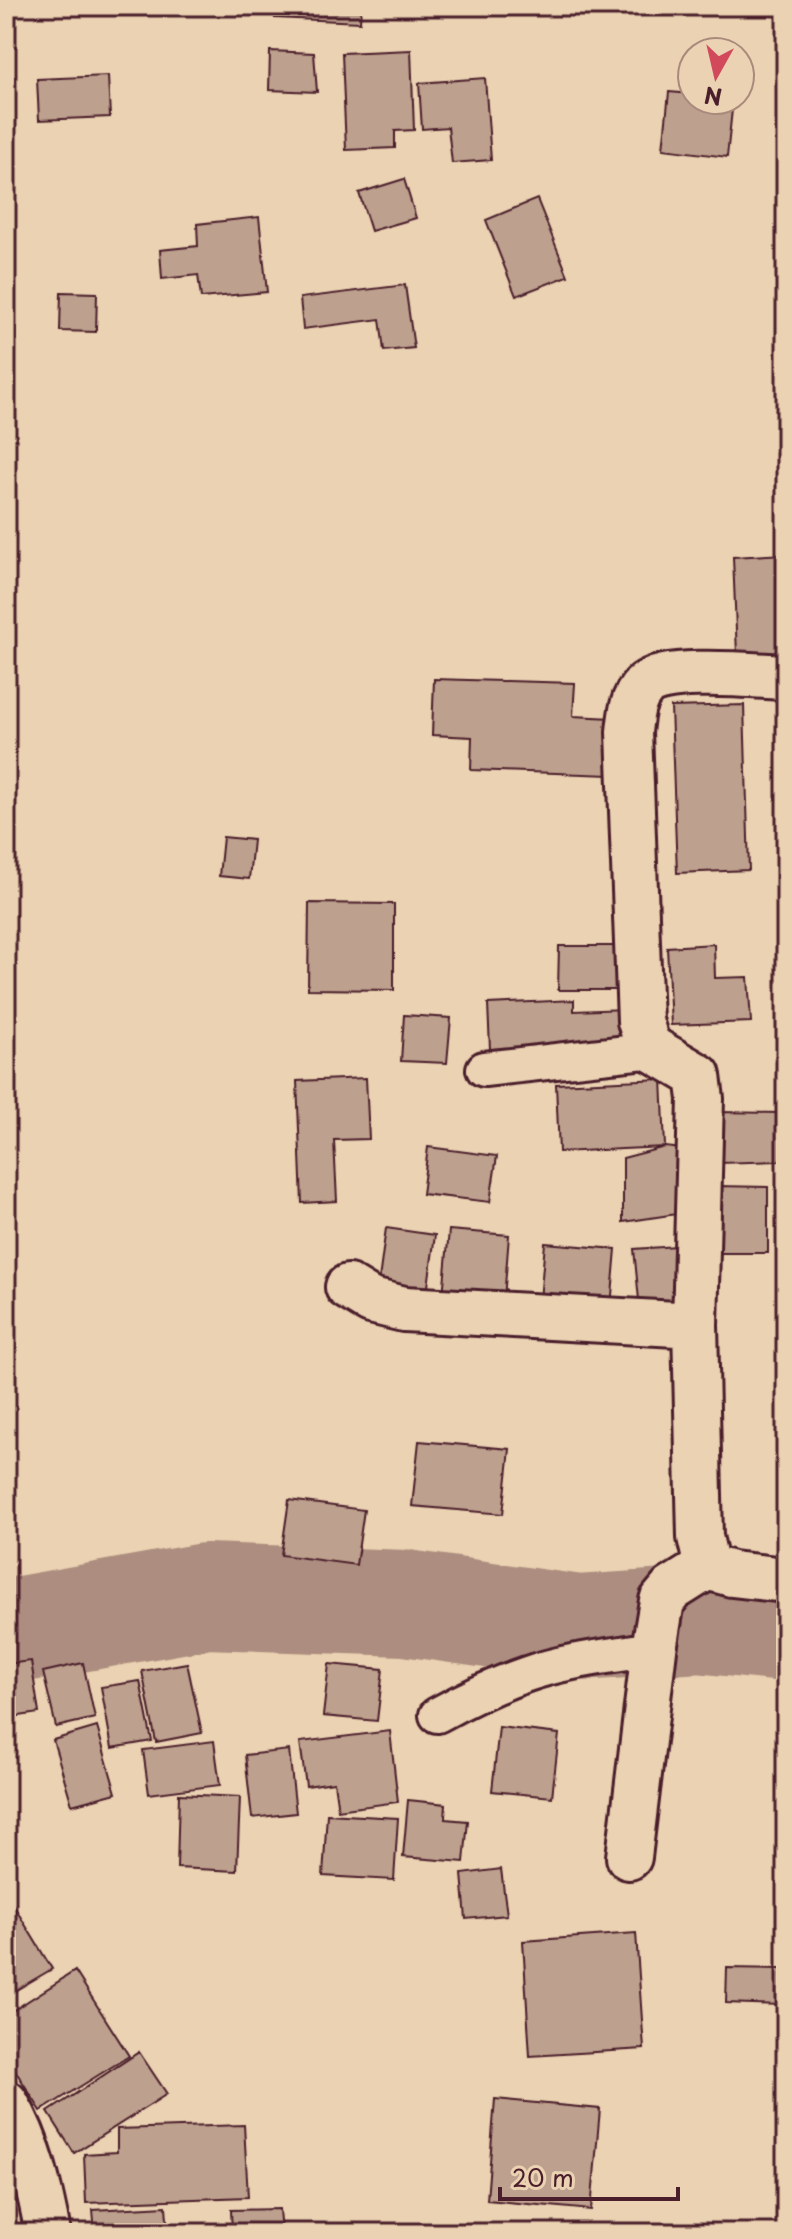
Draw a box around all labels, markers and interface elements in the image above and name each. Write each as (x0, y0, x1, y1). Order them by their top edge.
north arrow (676, 36, 756, 116)
text: N (702, 80, 724, 115)
scale bar (500, 2151, 678, 2201)
text: 20 m (512, 2159, 574, 2195)

